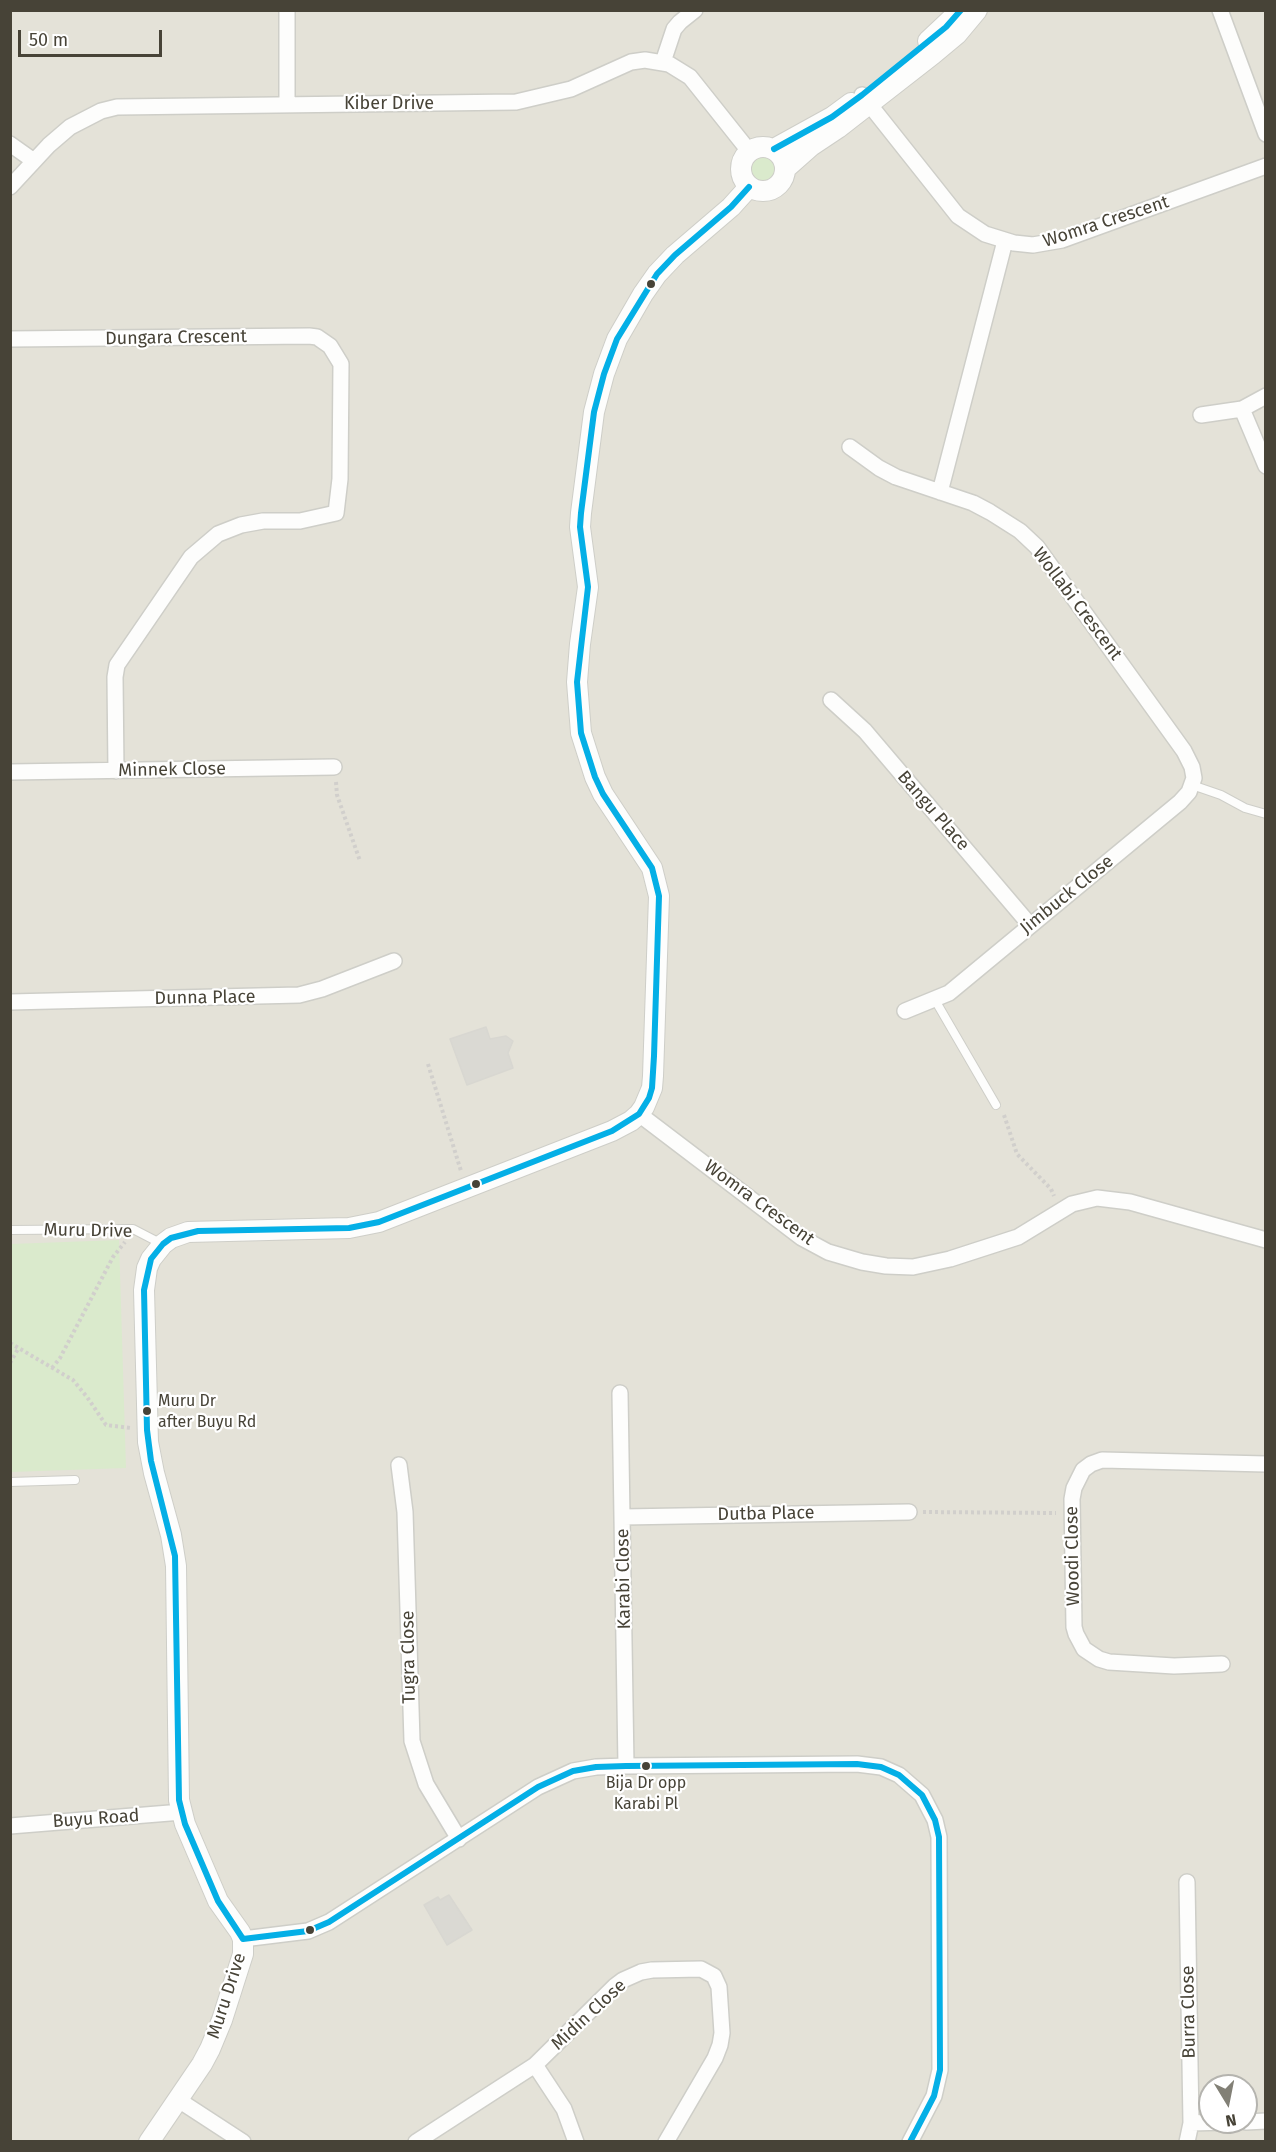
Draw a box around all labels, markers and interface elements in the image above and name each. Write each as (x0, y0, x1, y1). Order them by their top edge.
scale bar (21, 18, 165, 56)
text: 50 m (29, 29, 68, 51)
street label: Kiber Drive (344, 93, 434, 115)
street label: Womra Crescent (1040, 191, 1172, 253)
unlabelled marker (645, 278, 657, 290)
street label: Dungara Crescent (105, 326, 247, 350)
street label: Wollabi Crescent (1028, 543, 1126, 665)
street label: Minnek Close (118, 758, 226, 782)
street label: Bangu Place (892, 767, 974, 855)
street label: Jimbuck Close (1016, 851, 1118, 939)
street label: Dunna Place (154, 986, 256, 1010)
street label: Womra Crescent (700, 1156, 818, 1250)
unlabelled marker (470, 1178, 482, 1190)
street label: Muru Drive (43, 1219, 133, 1243)
place label: Muru Dr after Buyu Rd (158, 1392, 256, 1430)
marker: Muru Dr after Buyu Rd (141, 1405, 153, 1417)
street label: Dutba Place (717, 1502, 815, 1526)
street label: Woodi Close (1061, 1506, 1085, 1606)
street label: Karabi Close (612, 1528, 636, 1630)
street label: Tugra Close (397, 1610, 421, 1704)
marker: Bija Dr opp Karabi Pl (640, 1760, 652, 1772)
place label: Bija Dr opp Karabi Pl (606, 1774, 686, 1812)
street label: Buyu Road (52, 1805, 140, 1833)
unlabelled marker (304, 1924, 316, 1936)
street label: Muru Drive (203, 1950, 251, 2042)
street label: Burra Close (1177, 1965, 1201, 2059)
street label: Midin Close (547, 1975, 631, 2055)
north arrow (1198, 2074, 1258, 2134)
text: N (1224, 2110, 1238, 2131)

